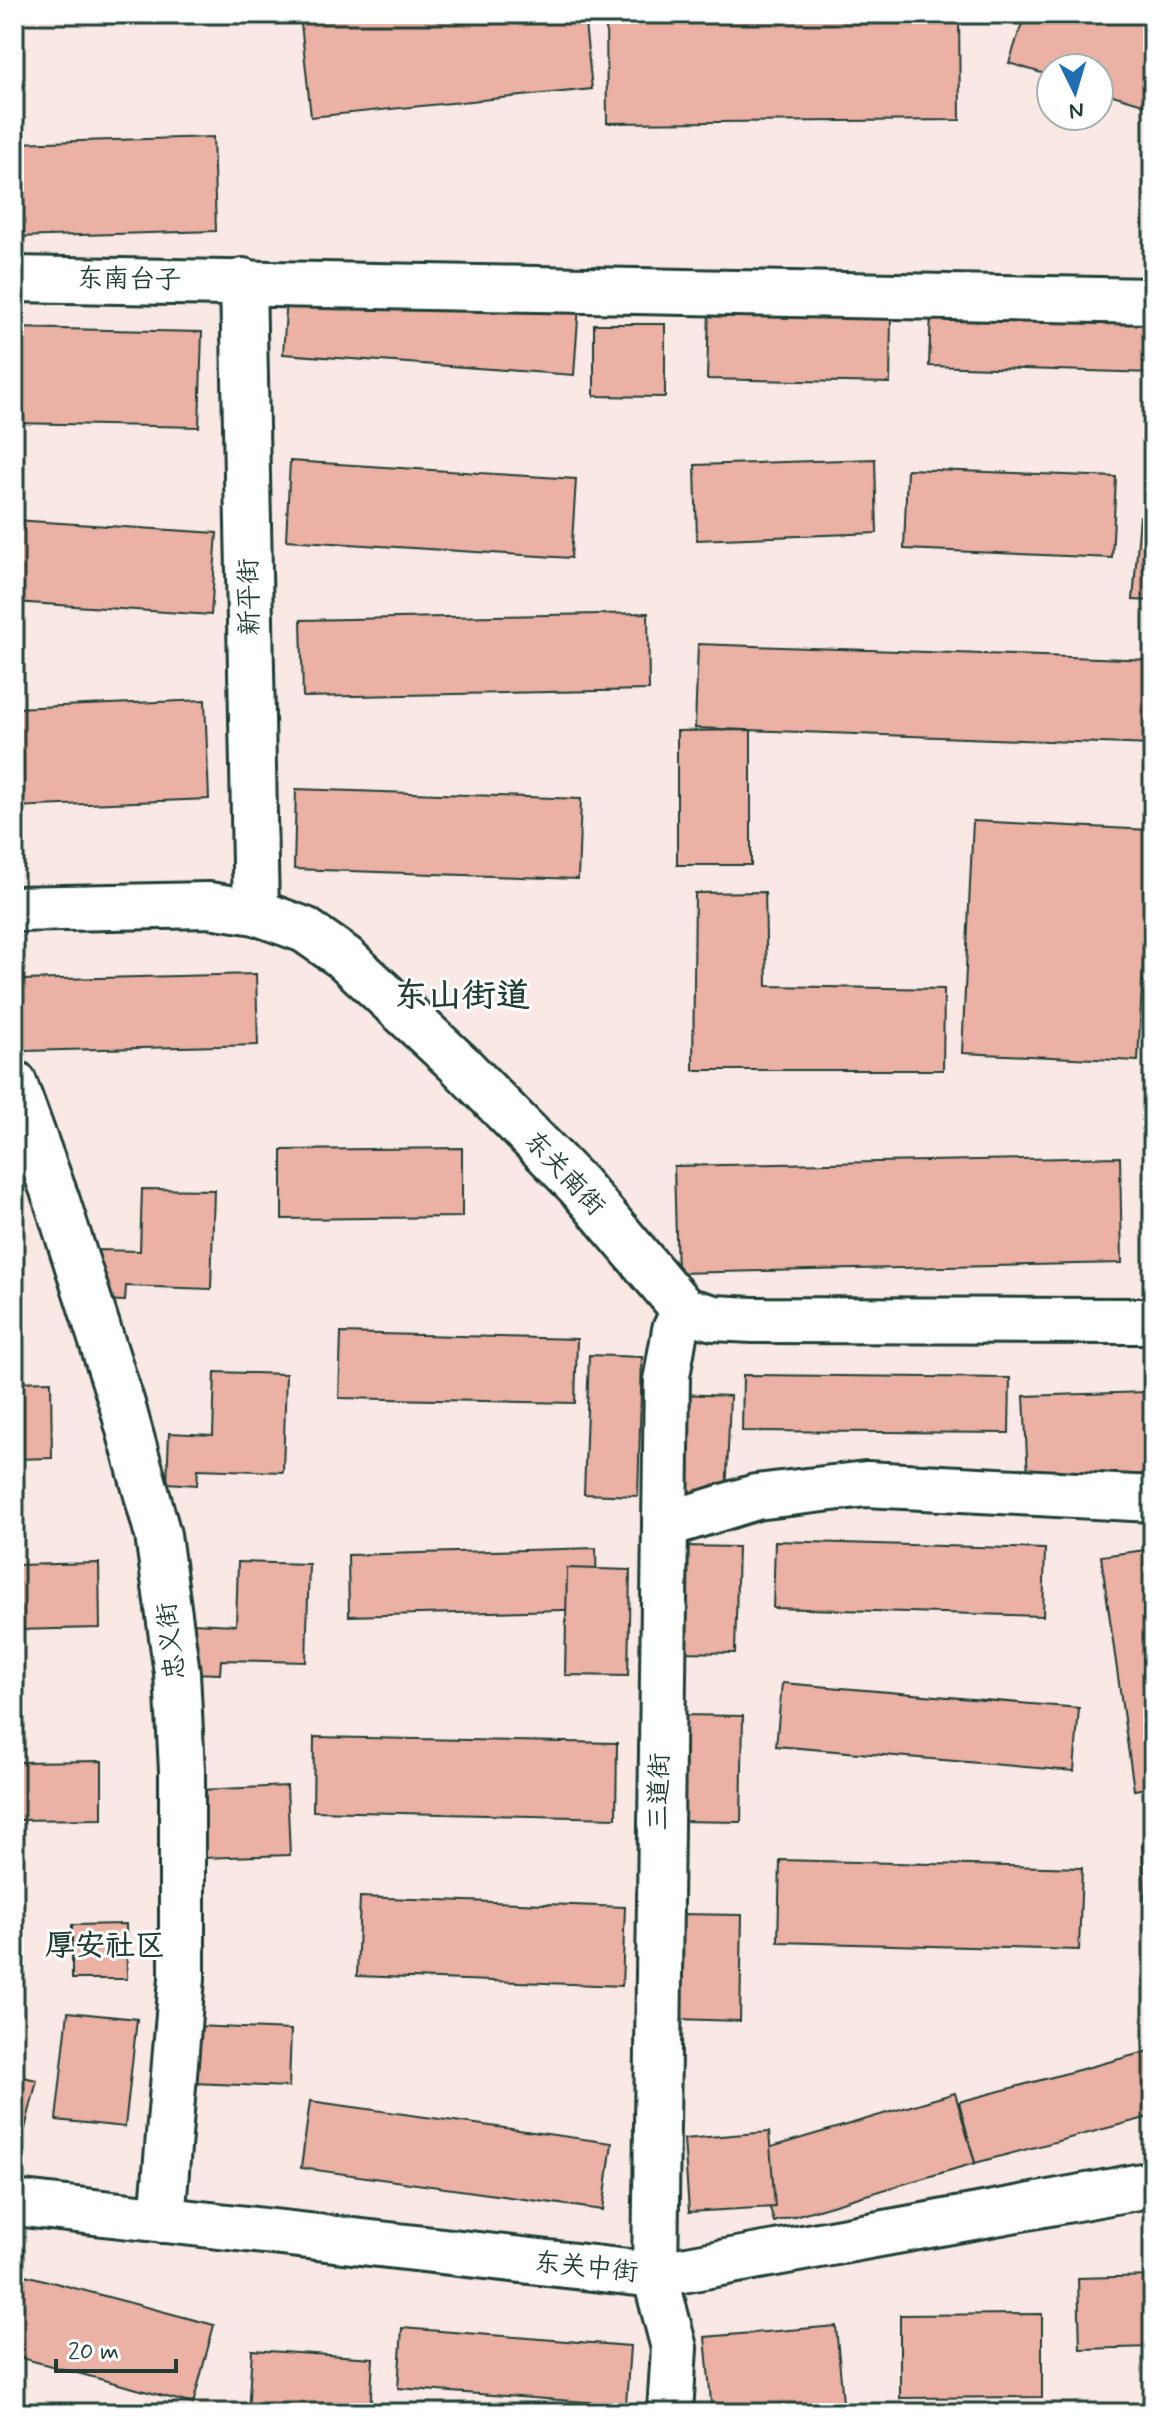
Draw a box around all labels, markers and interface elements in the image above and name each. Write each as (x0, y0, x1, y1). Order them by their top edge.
north arrow (1035, 52, 1115, 132)
text: N (1068, 95, 1085, 125)
street label: 东南台子 (77, 262, 181, 298)
street label: 新平街 (232, 558, 268, 636)
district label: 东山街道 (394, 974, 530, 1019)
street label: 东关南街 (516, 1124, 612, 1224)
street label: 忠义街 (150, 1600, 194, 1682)
street label: 三道街 (642, 1753, 678, 1831)
district label: 厚安社区 (45, 1927, 165, 1966)
street label: 东关中街 (533, 2246, 639, 2290)
scale bar (56, 2323, 176, 2373)
text: 20 m (68, 2337, 119, 2368)

